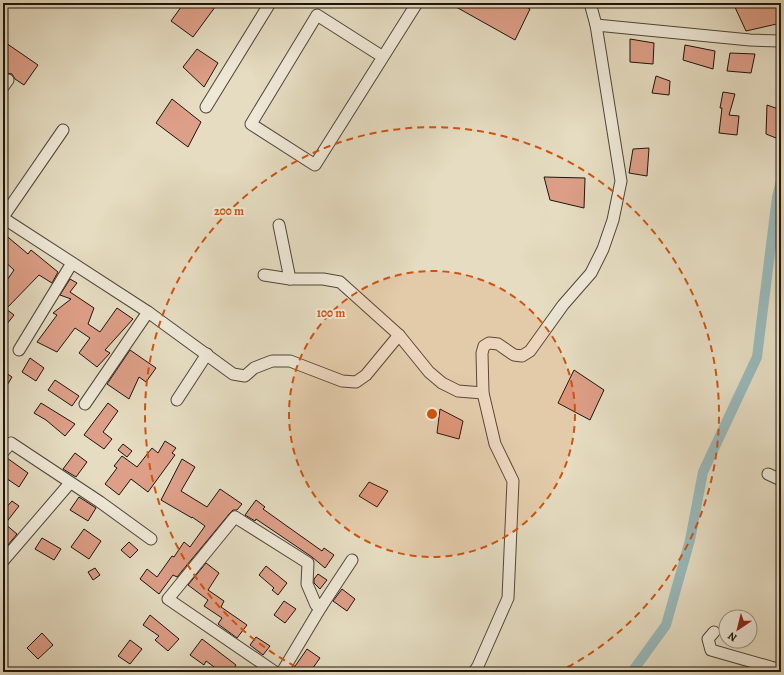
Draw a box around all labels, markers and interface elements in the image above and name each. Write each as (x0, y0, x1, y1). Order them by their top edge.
text: 200 m (214, 203, 244, 219)
text: 100 m (317, 305, 345, 321)
centre of rings (425, 407, 439, 421)
north arrow (718, 609, 758, 649)
text: N (725, 628, 740, 645)

